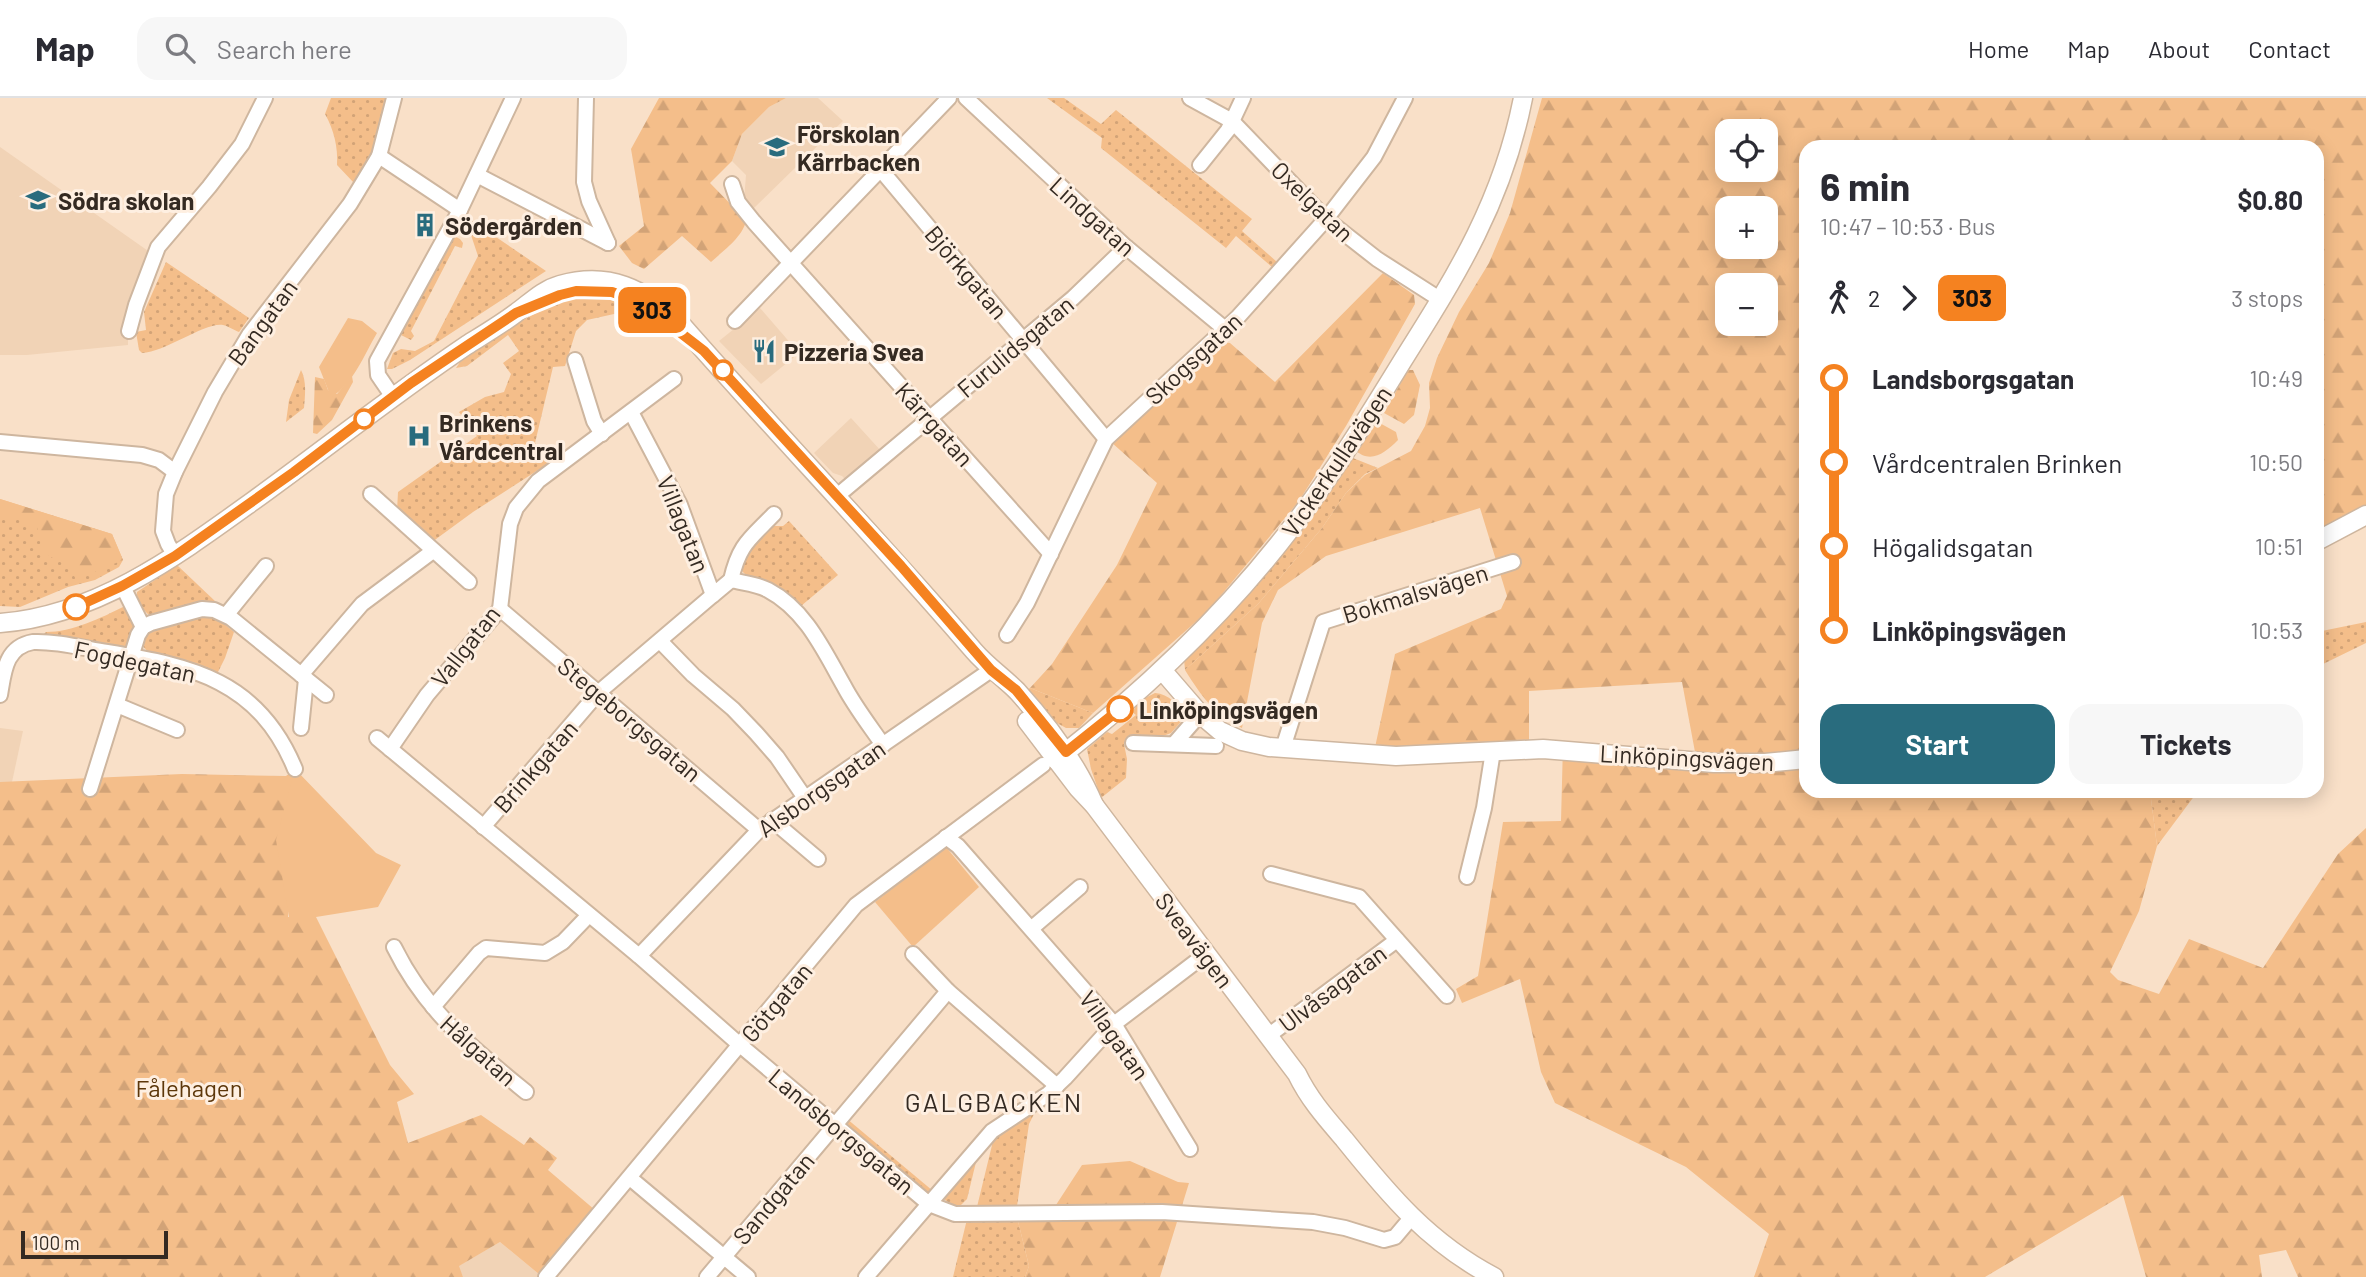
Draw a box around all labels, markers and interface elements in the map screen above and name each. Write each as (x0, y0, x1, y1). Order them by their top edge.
search box (137, 17, 627, 80)
text: Map (35, 28, 95, 68)
icon: search (161, 29, 199, 67)
text: Search here (217, 33, 352, 64)
text: Home (1968, 34, 2029, 63)
text: Map (2067, 34, 2110, 63)
text: About (2148, 34, 2210, 63)
text: Contact (2248, 34, 2331, 63)
place label: Förskolan Kärrbacken (797, 119, 920, 176)
map controls (1715, 119, 1778, 336)
button: locate (1715, 119, 1778, 182)
school or university icon: Förskolan Kärrbacken (763, 133, 791, 161)
street label: Oxelgatan (1266, 155, 1360, 247)
text: 6 min (1820, 163, 1910, 209)
street label: Lindgatan (1044, 170, 1142, 262)
text: $0.80 (2237, 184, 2303, 215)
school or university icon: Södra skolan (24, 186, 52, 214)
place label: Södra skolan (58, 186, 194, 215)
button: + (1715, 196, 1778, 259)
building icon: Södergården (411, 211, 439, 239)
place label: Södergården (445, 211, 583, 240)
text: 10:47 – 10:53 · Bus (1820, 212, 1995, 240)
street label: Björkgatan (920, 219, 1014, 325)
street label: Bangatan (221, 273, 303, 371)
button: − (1715, 273, 1778, 336)
icon: walk (1820, 279, 1858, 317)
icon: forward (1890, 279, 1928, 317)
text: 303 (1952, 283, 1992, 312)
text: 2 (1868, 284, 1880, 312)
text: 3 stops (2231, 284, 2303, 312)
line badge: 303 (612, 287, 692, 333)
street label: Furulidsgatan (951, 289, 1079, 403)
text: 303 (632, 295, 672, 324)
street label: Skogsgatan (1139, 306, 1247, 410)
restaurant icon: Pizzeria Svea (750, 337, 778, 365)
place label: Pizzeria Svea (784, 337, 924, 366)
unlabelled marker (713, 360, 733, 380)
text: Landsborgsgatan (1872, 363, 2074, 394)
text: 10:49 (2250, 364, 2303, 392)
street label: Kärrgatan (890, 376, 980, 472)
street label: Vickerkullavägen (1275, 380, 1397, 542)
place label: Brinkens Vårdcentral (439, 408, 563, 465)
unlabelled marker (354, 409, 374, 429)
hospital icon: Brinkens Vårdcentral (405, 422, 433, 450)
text: Vårdcentralen Brinken (1872, 447, 2122, 478)
text: 10:50 (2249, 448, 2303, 476)
street label: Villagatan (651, 471, 717, 577)
text: Högalidsgatan (1872, 531, 2033, 562)
text: 10:51 (2255, 532, 2303, 560)
street label: Bokmalsvägen (1339, 557, 1491, 629)
unlabelled marker (63, 594, 89, 620)
street label: Vallgatan (424, 600, 506, 692)
text: Linköpingsvägen (1872, 615, 2066, 646)
text: 10:53 (2250, 616, 2303, 644)
street label: Fogdegatan (72, 634, 198, 688)
street label: Stegeborgsgatan (552, 651, 708, 787)
place label: Linköpingsvägen (1139, 695, 1318, 724)
marker: Linköpingsvägen (1107, 696, 1133, 722)
button: Start (1820, 704, 2055, 784)
button: Tickets (2069, 704, 2303, 784)
street label: Brinkgatan (487, 714, 583, 818)
street label: Alsborgsgatan (752, 733, 890, 843)
street label: Linköpingsvägen (1599, 738, 1775, 776)
street label: Sveavägen (1150, 887, 1240, 993)
street label: Ulvåsagatan (1272, 938, 1392, 1038)
street label: Götgatan (734, 956, 818, 1048)
street label: Villagatan (1074, 985, 1156, 1085)
street label: Hålgatan (435, 1008, 523, 1092)
street label: Landsborgsgatan (763, 1062, 921, 1200)
park label: Fålehagen (135, 1073, 243, 1102)
district label: GALGBACKEN (905, 1086, 1083, 1117)
street label: Sandgatan (726, 1146, 820, 1250)
scale bar (21, 1228, 168, 1260)
text: 100 m (32, 1231, 80, 1254)

